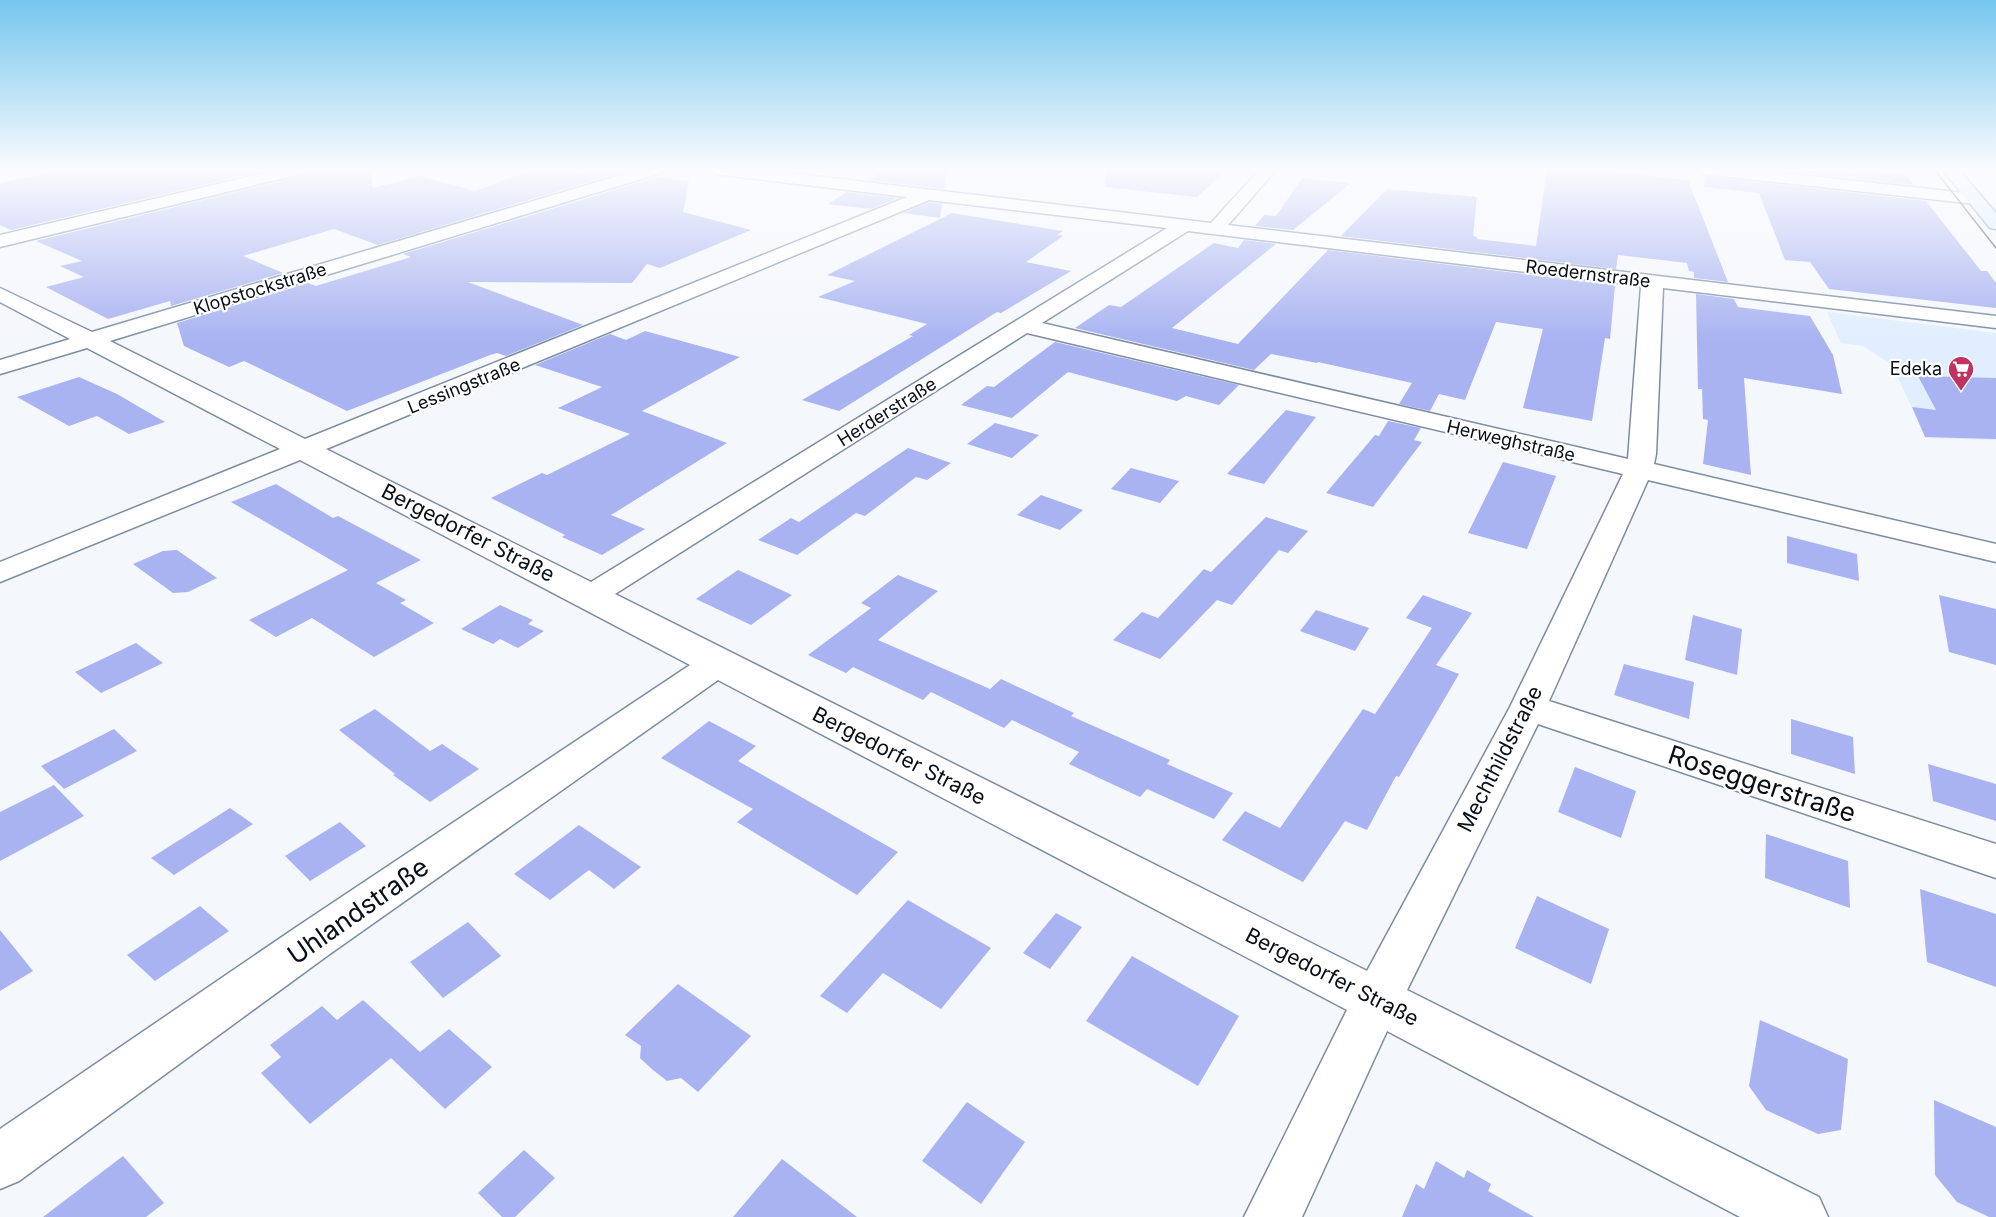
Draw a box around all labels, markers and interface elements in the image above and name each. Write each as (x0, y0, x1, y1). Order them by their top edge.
street label: Roedernstraße (1524, 255, 1652, 292)
street label: Klopstockstraße (191, 258, 329, 319)
street label: Lessingstraße (404, 353, 523, 418)
supermarket icon: Edeka (1946, 354, 1976, 392)
place label: Edeka (1890, 358, 1942, 379)
street label: Herderstraße (833, 373, 940, 450)
street label: Herweghstraße (1445, 416, 1577, 466)
street label: Bergedorfer Straße (378, 478, 559, 587)
street label: Mechthildstraße (1452, 681, 1547, 836)
street label: Bergedorfer Straße (809, 701, 990, 810)
street label: Roseggerstraße (1664, 739, 1860, 828)
street label: Uhlandstraße (281, 851, 434, 971)
street label: Bergedorfer Straße (1242, 922, 1423, 1031)

